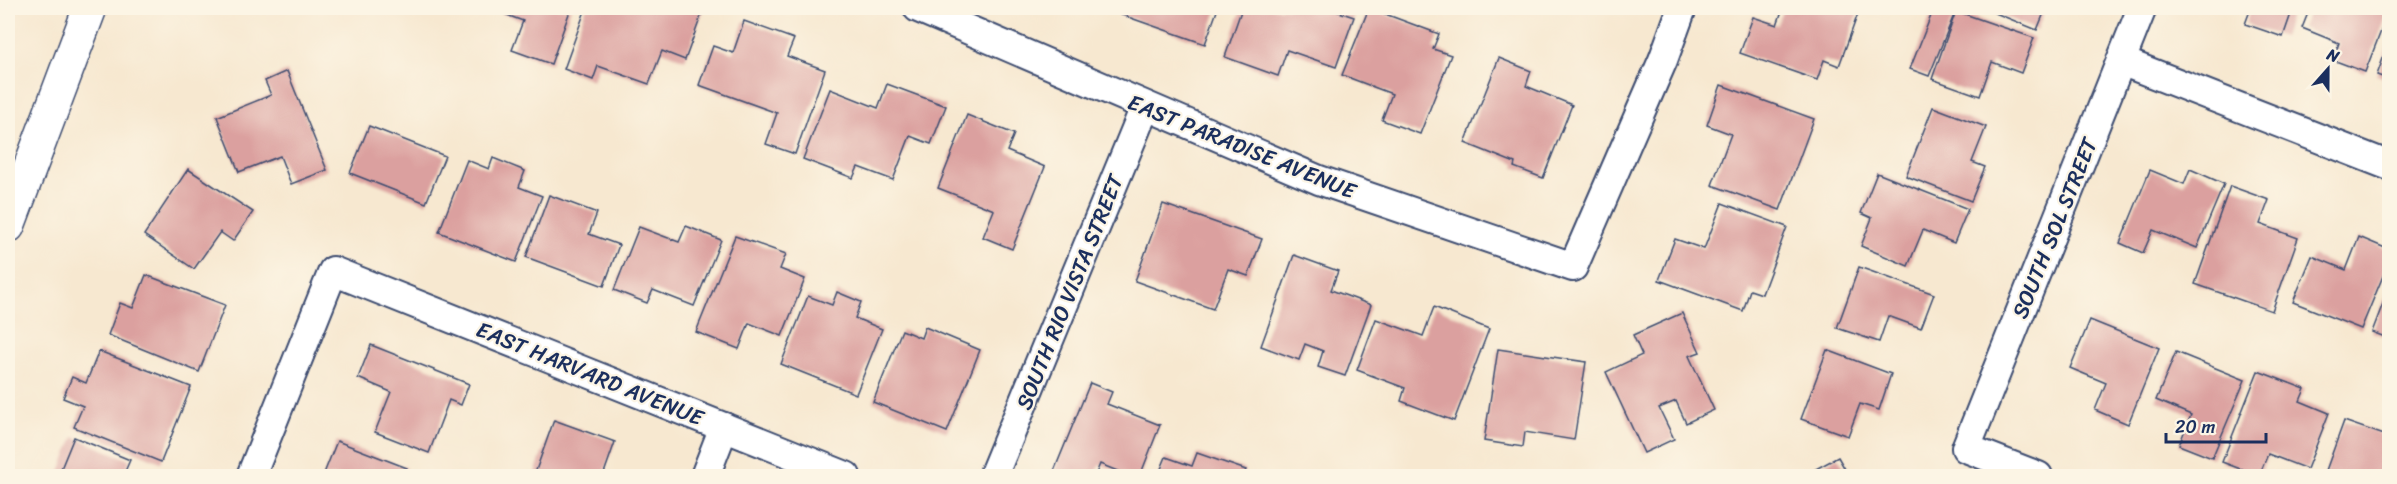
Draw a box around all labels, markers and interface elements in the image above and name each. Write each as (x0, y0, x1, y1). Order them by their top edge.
north arrow (2298, 39, 2358, 99)
text: N (2322, 40, 2344, 71)
street label: EAST PARADISE AVENUE (1122, 83, 1364, 211)
street label: SOUTH SOL STREET (2000, 131, 2109, 325)
street label: SOUTH RIO VISTA STREET (1004, 167, 1135, 416)
street label: EAST HARVARD AVENUE (470, 310, 711, 438)
scale bar (2166, 406, 2266, 444)
text: 20 m (2175, 411, 2215, 443)

